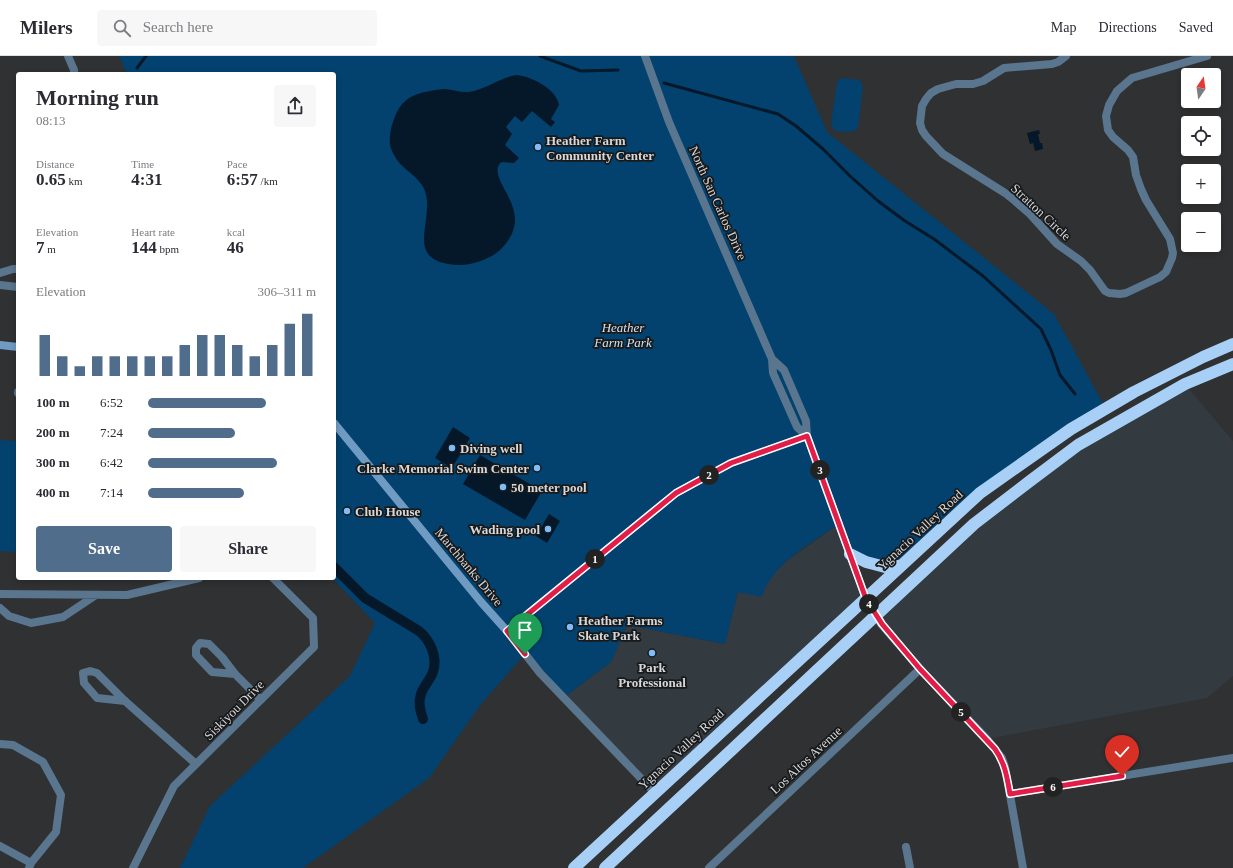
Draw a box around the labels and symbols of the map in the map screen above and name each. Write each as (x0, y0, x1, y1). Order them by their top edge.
north arrow (1181, 68, 1221, 108)
place label: Heather Farm Community Center (546, 133, 654, 163)
marker: Heather Farm Community Center (533, 142, 543, 152)
street label: North San Carlos Drive (686, 144, 750, 262)
street label: Stratton Circle (1008, 181, 1074, 244)
park label: Heather Farm Park (593, 320, 652, 350)
place label: Diving well (460, 441, 523, 456)
marker: Diving well (447, 443, 457, 453)
pin: 3 (810, 460, 830, 480)
place label: Clarke Memorial Swim Center (357, 461, 529, 476)
marker: Clarke Memorial Swim Center (532, 463, 542, 473)
pin: 2 (699, 465, 719, 485)
place label: 50 meter pool (511, 480, 587, 495)
marker: 50 meter pool (498, 482, 508, 492)
street label: Ygnacio Valley Road (874, 486, 966, 573)
place label: Club House (355, 504, 421, 519)
marker: Club House (342, 506, 352, 516)
place label: Wading pool (470, 522, 540, 537)
marker: Wading pool (543, 524, 553, 534)
street label: Marchbanks Drive (432, 525, 506, 609)
pin: 1 (585, 549, 605, 569)
pin: 4 (859, 594, 879, 614)
pin (508, 613, 542, 654)
place label: Heather Farms Skate Park (578, 613, 663, 643)
marker: Heather Farms Skate Park (565, 622, 575, 632)
marker: Park Professional (647, 648, 657, 658)
place label: Park Professional (618, 660, 686, 690)
street label: Siskiyou Drive (201, 677, 267, 743)
pin: 5 (951, 702, 971, 722)
street label: Ygnacio Valley Road (635, 705, 727, 792)
street label: Los Altos Avenue (767, 723, 845, 797)
pin (1105, 735, 1139, 776)
pin: 6 (1043, 777, 1063, 797)

